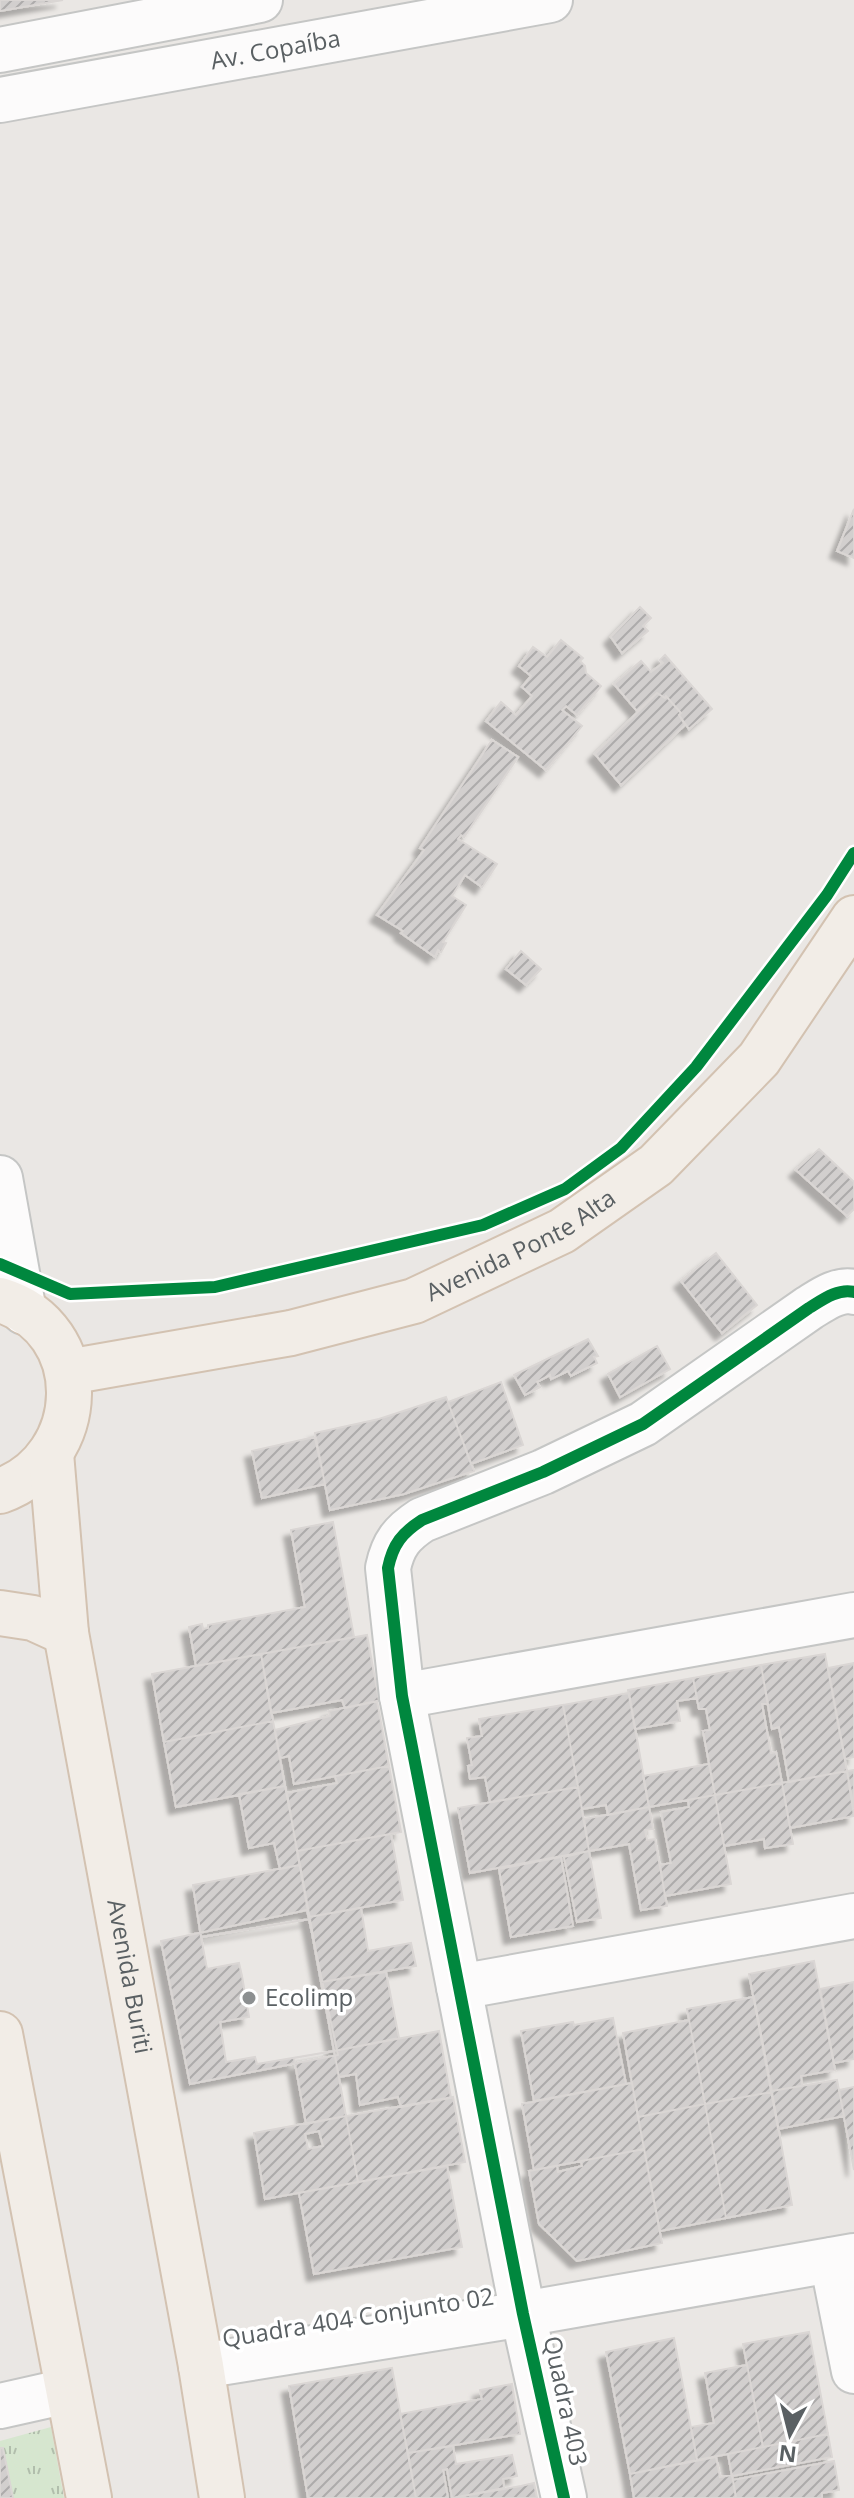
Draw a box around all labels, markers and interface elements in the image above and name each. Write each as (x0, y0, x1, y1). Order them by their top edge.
street label: Av. Copaíba (208, 20, 343, 76)
street label: Avenida Ponte Alta (420, 1181, 622, 1308)
street label: Avenida Buriti (100, 1896, 161, 2056)
place label: Ecolimp (265, 1980, 353, 2013)
marker: Ecolimp (240, 1989, 258, 2007)
street label: Quadra 404 Conjunto 02 (220, 2279, 496, 2354)
street label: Quadra 403 (537, 2333, 596, 2469)
north arrow (750, 2394, 830, 2474)
text: N (777, 2439, 798, 2471)

